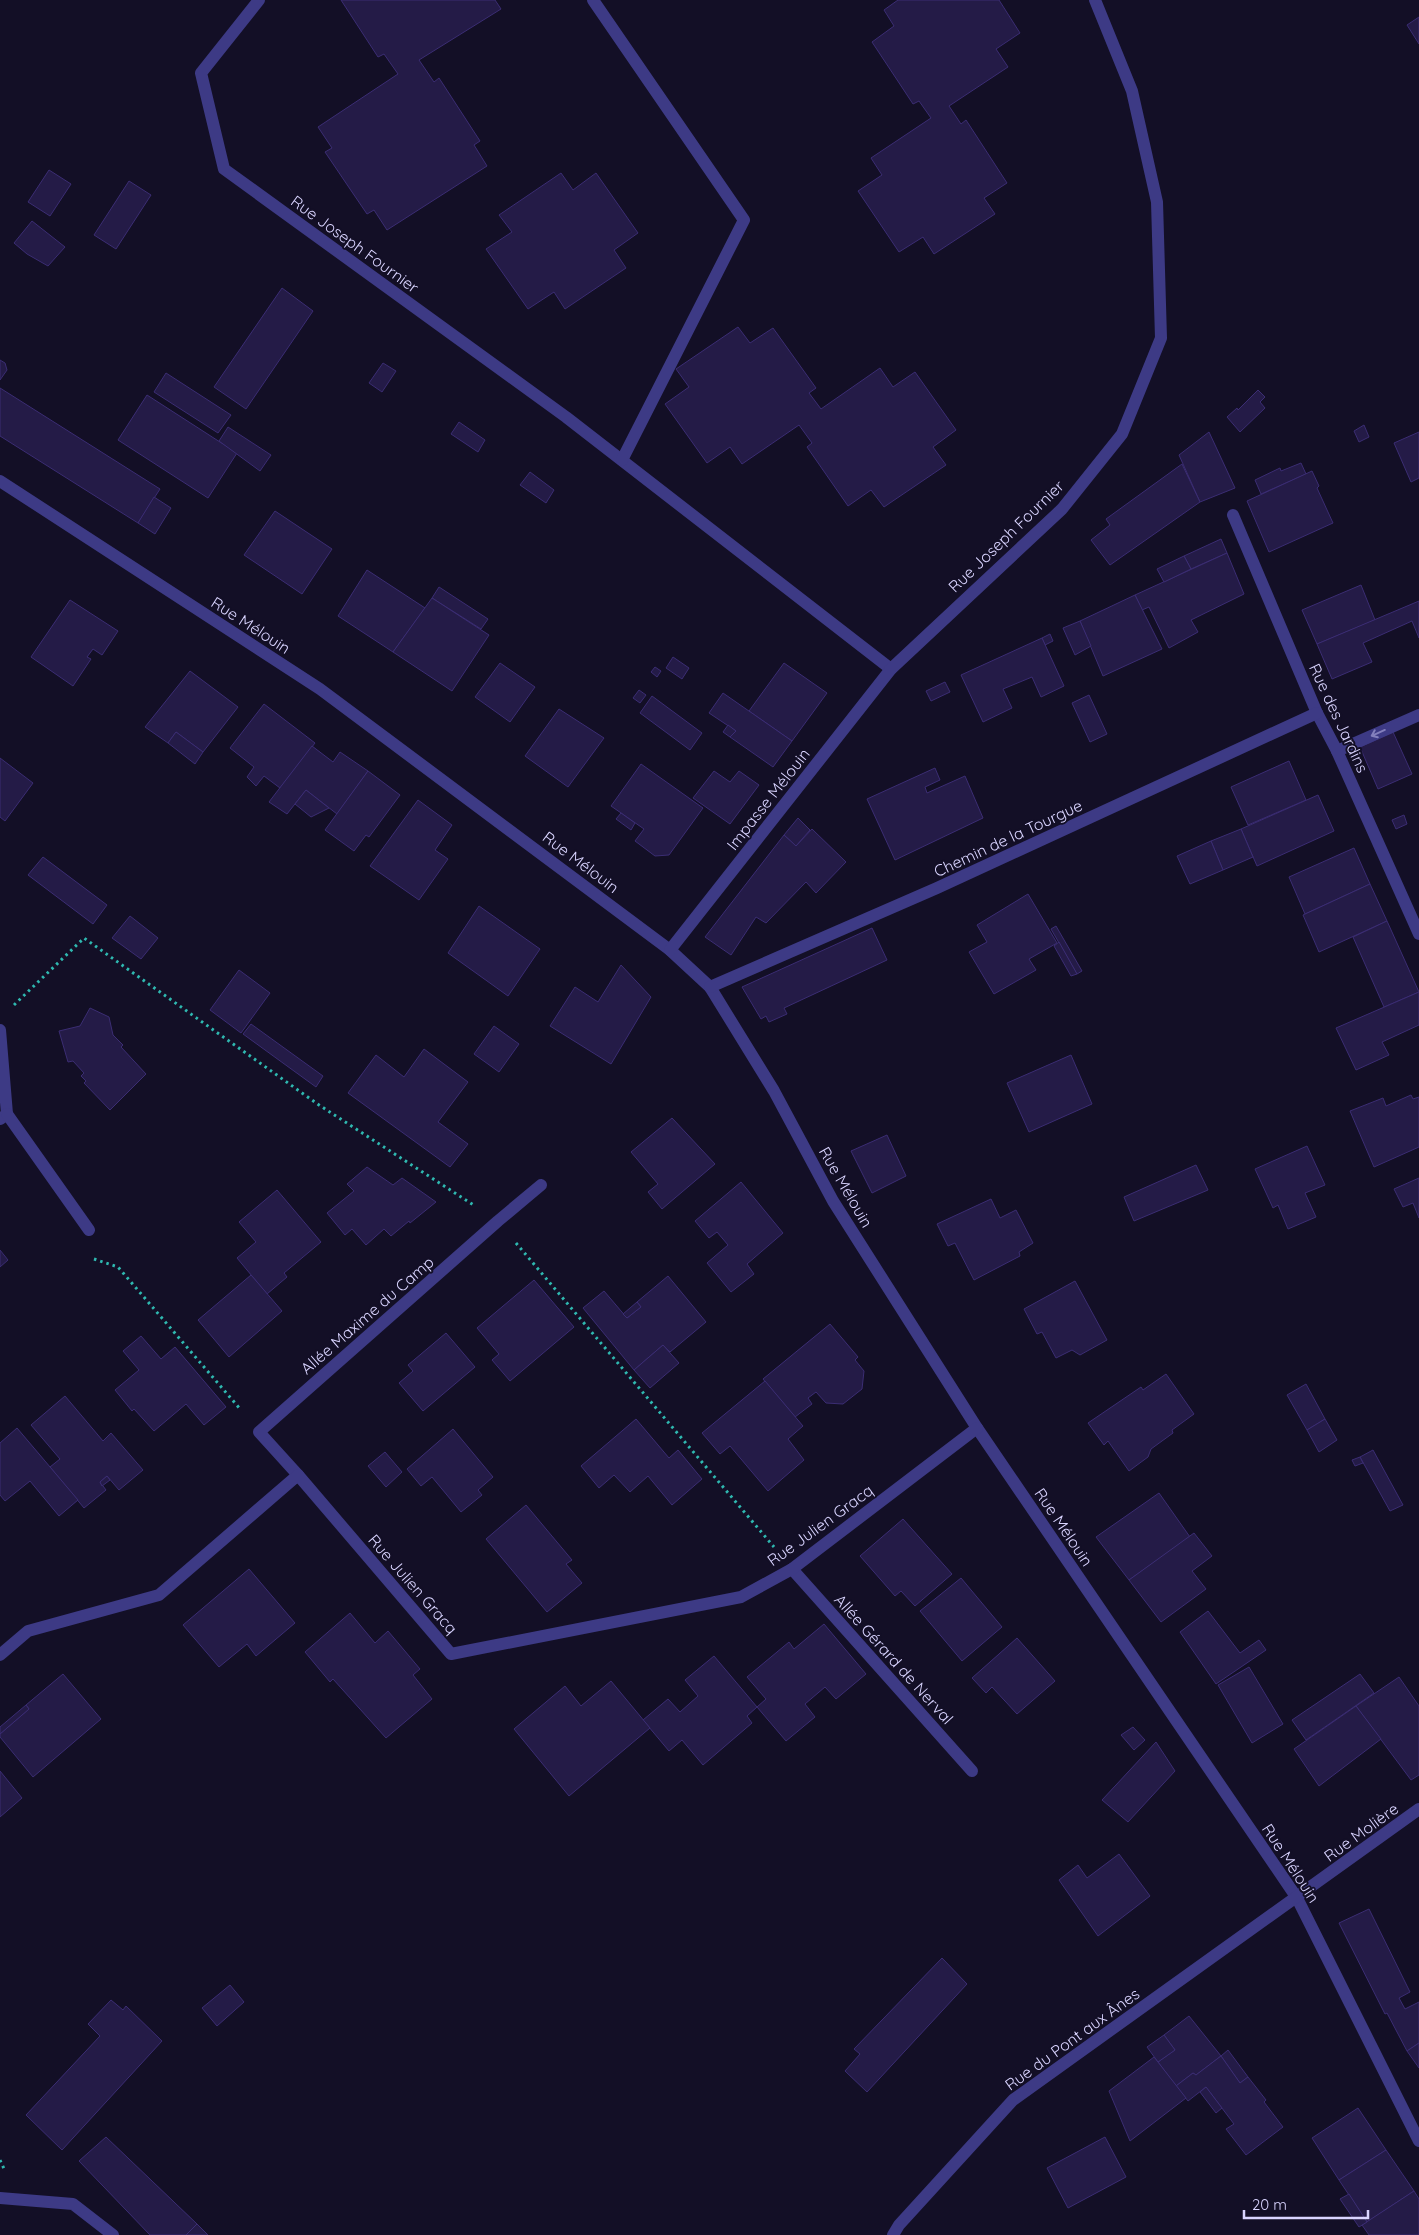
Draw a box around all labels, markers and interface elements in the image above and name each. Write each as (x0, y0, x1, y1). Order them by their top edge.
street label: Rue Joseph Fournier (287, 191, 423, 297)
street label: Rue Joseph Fournier (944, 476, 1068, 596)
street label: Rue Mélouin (208, 592, 294, 658)
street label: Rue des Jardins (1305, 660, 1373, 776)
one-way arrow (1371, 729, 1386, 739)
street label: Impasse Mélouin (722, 744, 814, 854)
street label: Chemin de la Tourgue (931, 795, 1085, 881)
street label: Rue Mélouin (539, 827, 623, 897)
street label: Rue Mélouin (815, 1143, 877, 1231)
street label: Allée Maxime du Camp (296, 1252, 438, 1378)
street label: Rue Julien Gracq (763, 1480, 877, 1570)
street label: Rue Mélouin (1030, 1484, 1098, 1570)
street label: Rue Julien Gracq (364, 1530, 462, 1638)
street label: Allée Gérard de Nerval (830, 1590, 958, 1728)
street label: Rue Molière (1320, 1798, 1402, 1866)
street label: Rue Mélouin (1258, 1820, 1324, 1906)
street label: Rue du Pont aux Ânes (1001, 1983, 1143, 2095)
scale bar (1244, 2188, 1368, 2220)
text: 20 m (1252, 2195, 1287, 2214)

